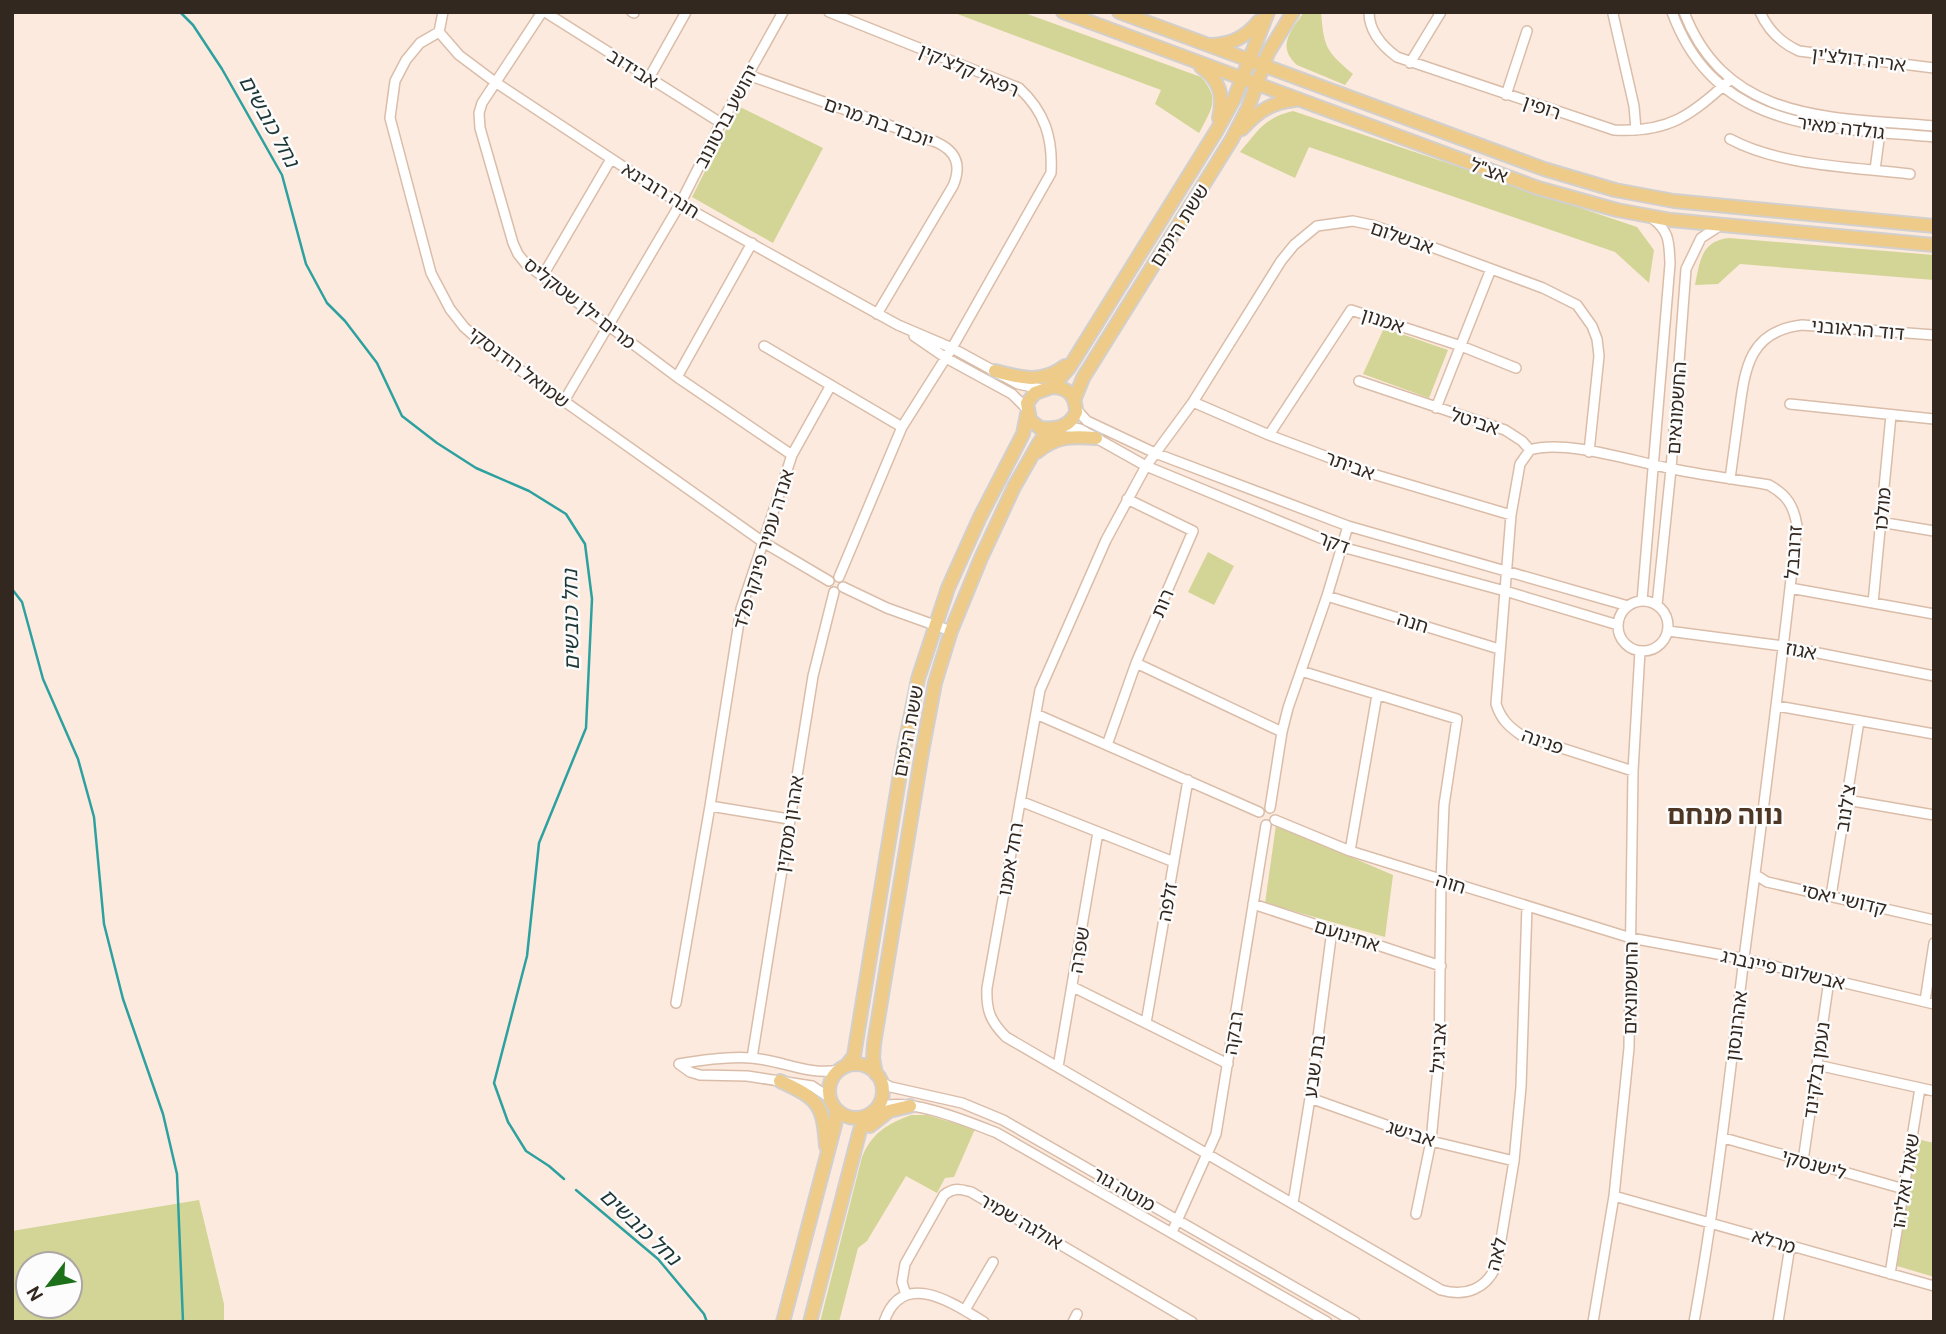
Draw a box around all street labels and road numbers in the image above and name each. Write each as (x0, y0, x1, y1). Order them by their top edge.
street label: רפאל קלצ'קין (915, 39, 1022, 102)
street label: אריה דולצ'ין (1810, 42, 1907, 77)
street label: אבידוב (603, 44, 662, 93)
street label: יהושע ברטונוב (690, 61, 763, 172)
street label: רופין (1520, 90, 1564, 125)
street label: יוכבד בת מרים (821, 92, 937, 153)
street label: גולדה מאיר (1796, 111, 1886, 144)
street label: אצ"ל (1467, 153, 1511, 188)
street label: חנה רובינא (618, 158, 704, 223)
street label: ששת הימים (1145, 180, 1214, 271)
street label: אבשלום (1367, 216, 1436, 259)
street label: מרים ילן שטקליס (519, 253, 640, 354)
street label: אמנון (1358, 303, 1407, 338)
street label: דוד הראובני (1810, 314, 1906, 345)
street label: שמואל רודנסקי (463, 322, 574, 413)
street label: החשמונאים (1662, 361, 1691, 455)
street label: אביטל (1447, 403, 1502, 440)
street label: אביתר (1322, 446, 1378, 485)
street label: אנדה עמיר פינקרפלד (728, 466, 799, 632)
street label: מולכו (1869, 487, 1896, 532)
street label: זרובבל (1780, 525, 1807, 580)
street label: דקר (1315, 526, 1353, 559)
street label: רות (1146, 586, 1179, 621)
street label: חנה (1394, 607, 1431, 638)
street label: אגוז (1783, 636, 1818, 665)
street label: ששת הימים (888, 683, 929, 779)
street label: פנינה (1519, 723, 1567, 760)
street label: אהרון מסקין (770, 774, 809, 874)
street label: צ'לנוב (1830, 783, 1861, 833)
street label: רחל אמנו (993, 821, 1028, 898)
street label: חוה (1433, 868, 1469, 899)
street label: קדושי יאסי (1799, 878, 1889, 921)
street label: זלפה (1153, 881, 1182, 923)
street label: אחינועם (1311, 914, 1382, 957)
street label: שפרה (1064, 925, 1095, 975)
street label: החשמונאים (1618, 941, 1643, 1035)
street label: אבשלום פיינברג (1719, 944, 1847, 995)
street label: אהרונסון (1721, 989, 1752, 1063)
street label: רבקה (1219, 1010, 1248, 1057)
street label: נעמן בלקינד (1798, 1020, 1835, 1120)
street label: אביגיל (1426, 1022, 1451, 1074)
street label: בת שבע (1299, 1033, 1330, 1099)
street label: אבישג (1384, 1115, 1438, 1152)
street label: שאול ואליהו (1887, 1132, 1924, 1230)
street label: לישנסקי (1779, 1144, 1849, 1185)
street label: מוטה גור (1088, 1162, 1159, 1217)
street label: אולגה שמיר (975, 1188, 1067, 1255)
street label: מרלא (1749, 1224, 1798, 1259)
street label: לאה (1481, 1235, 1512, 1273)

